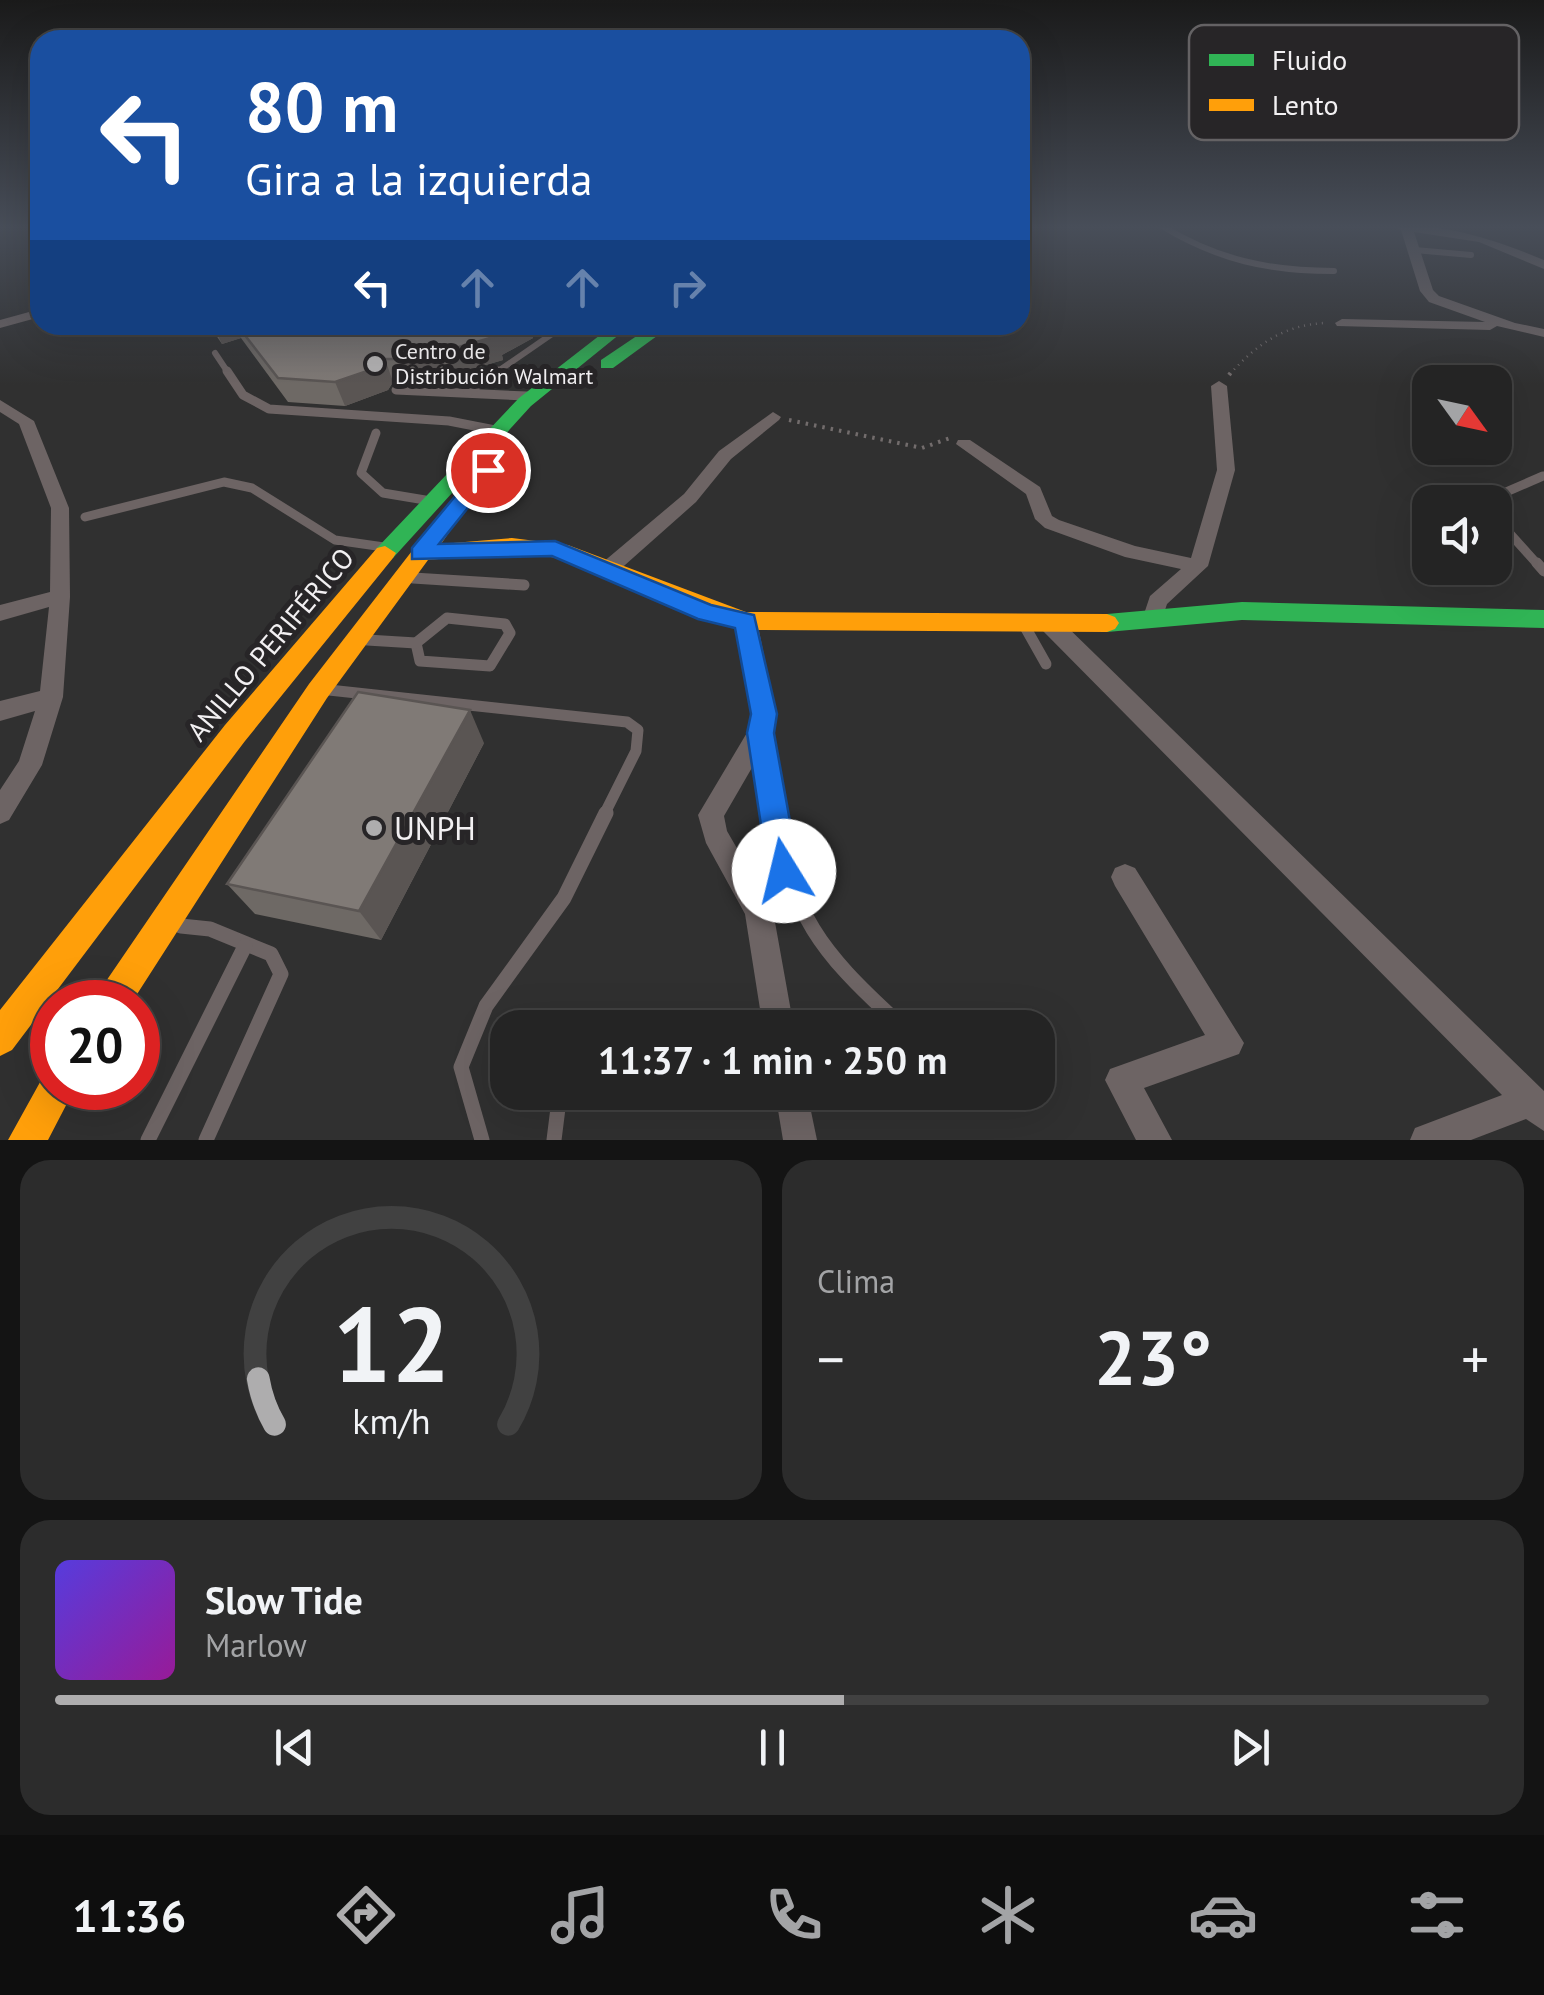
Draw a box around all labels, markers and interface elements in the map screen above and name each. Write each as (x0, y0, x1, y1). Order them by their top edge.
legend (1189, 25, 1519, 140)
text: Fluido (1272, 41, 1347, 78)
text: 80 m (245, 61, 398, 151)
icon: left (80, 70, 210, 200)
text: Lento (1272, 86, 1339, 123)
text: Gira a la izquierda (245, 149, 593, 207)
icon: left (345, 260, 400, 315)
icon: ahead (450, 260, 505, 315)
icon: ahead (555, 260, 610, 315)
icon: right (660, 260, 715, 315)
place label: Centro de Distribución Walmart (395, 337, 594, 390)
marker: Centro de Distribución Walmart (364, 353, 386, 375)
north arrow (1412, 365, 1512, 465)
map controls (1412, 365, 1512, 585)
pin (446, 428, 531, 513)
icon: arrive (461, 443, 516, 498)
button: sound (1412, 485, 1512, 585)
street label: ANILLO PERIFÉRICO (178, 540, 362, 748)
place label: UNPH (394, 807, 476, 849)
marker: UNPH (363, 817, 385, 839)
position arrow (732, 819, 836, 923)
speed limit sign: 20 (30, 980, 160, 1110)
text: 11:37 · 1 min · 250 m (598, 1035, 947, 1084)
text: Clima (817, 1260, 895, 1302)
text: 12 (332, 1276, 450, 1411)
text: 23° (1094, 1309, 1212, 1406)
text: − (817, 1323, 845, 1394)
text: + (1461, 1323, 1489, 1394)
text: km/h (352, 1398, 430, 1444)
text: Slow Tide (205, 1575, 363, 1624)
text: Marlow (205, 1624, 307, 1666)
icon: previous (267, 1720, 322, 1775)
icon: pause (745, 1720, 800, 1775)
icon: next (1223, 1720, 1278, 1775)
icon: directions (331, 1880, 401, 1950)
icon: music (545, 1880, 615, 1950)
icon: phone (759, 1880, 829, 1950)
icon: climate (973, 1880, 1043, 1950)
icon: car (1188, 1880, 1258, 1950)
icon: filters (1402, 1880, 1472, 1950)
text: 11:36 (72, 1886, 186, 1944)

